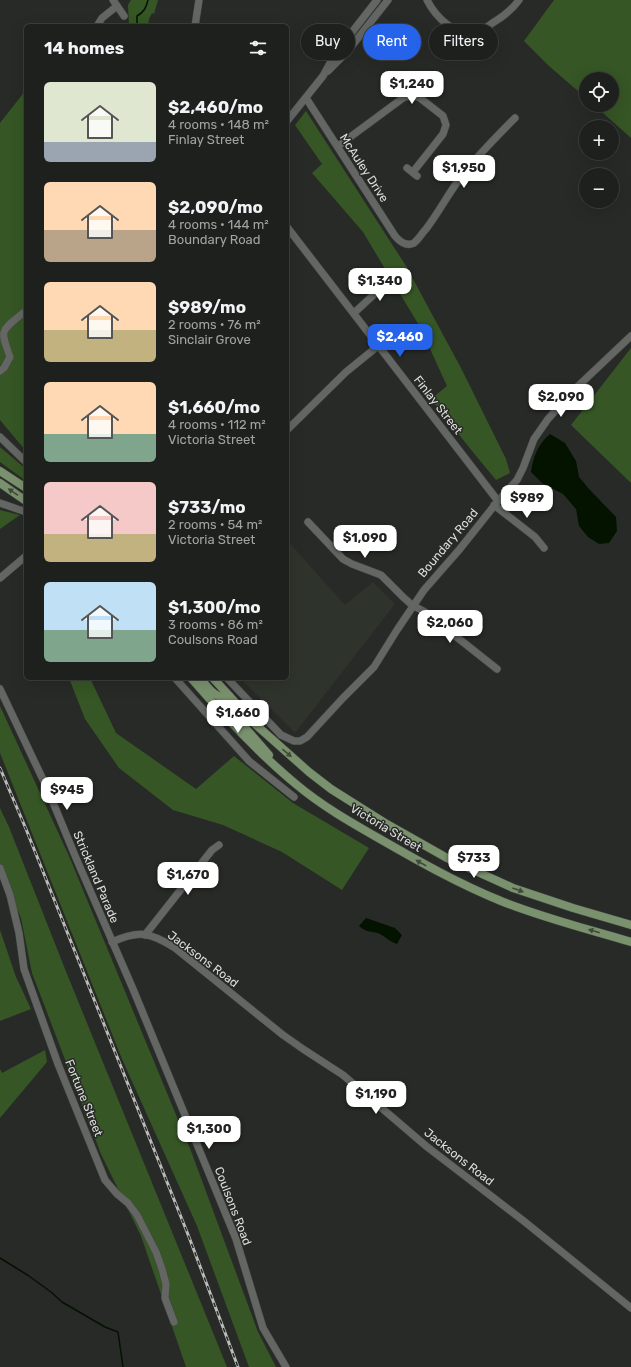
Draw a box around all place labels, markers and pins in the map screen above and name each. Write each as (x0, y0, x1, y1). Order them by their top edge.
pin: $1,240 (379, 71, 445, 105)
pin: $1,950 (431, 155, 497, 189)
pin: $1,340 (347, 268, 413, 302)
pin: $2,460 (367, 324, 433, 358)
pin: $2,090 (528, 384, 594, 418)
pin: $989 (503, 485, 551, 519)
pin: $1,090 (332, 525, 398, 559)
pin: $2,060 (417, 610, 483, 644)
pin: $1,660 (205, 700, 271, 734)
pin: $945 (43, 777, 91, 811)
pin: $733 (450, 845, 498, 879)
pin: $1,670 (155, 862, 221, 896)
pin: $1,190 (343, 1081, 409, 1115)
pin: $1,300 (176, 1116, 242, 1150)

